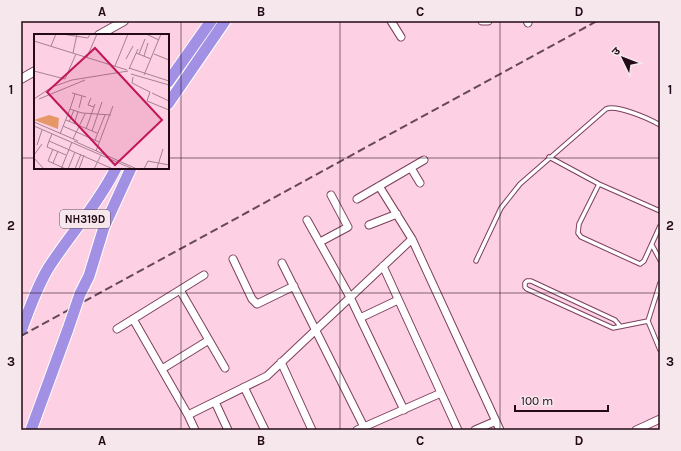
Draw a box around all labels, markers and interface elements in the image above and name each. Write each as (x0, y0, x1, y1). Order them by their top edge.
text: A (98, 4, 106, 19)
text: B (257, 4, 265, 19)
text: C (416, 4, 424, 19)
text: D (575, 4, 584, 19)
inset map (34, 34, 169, 169)
north arrow (603, 38, 643, 78)
text: उ (609, 44, 623, 58)
text: 1 (9, 82, 13, 97)
text: 1 (668, 82, 672, 97)
road number: NH319D (60, 210, 110, 228)
text: 2 (7, 218, 15, 233)
text: 2 (666, 218, 674, 233)
text: 3 (7, 354, 15, 369)
text: 3 (666, 354, 674, 369)
scale bar (515, 387, 608, 413)
text: 100 m (521, 394, 553, 408)
text: A (98, 433, 106, 448)
text: B (257, 433, 265, 448)
text: C (416, 433, 424, 448)
text: D (575, 433, 584, 448)

